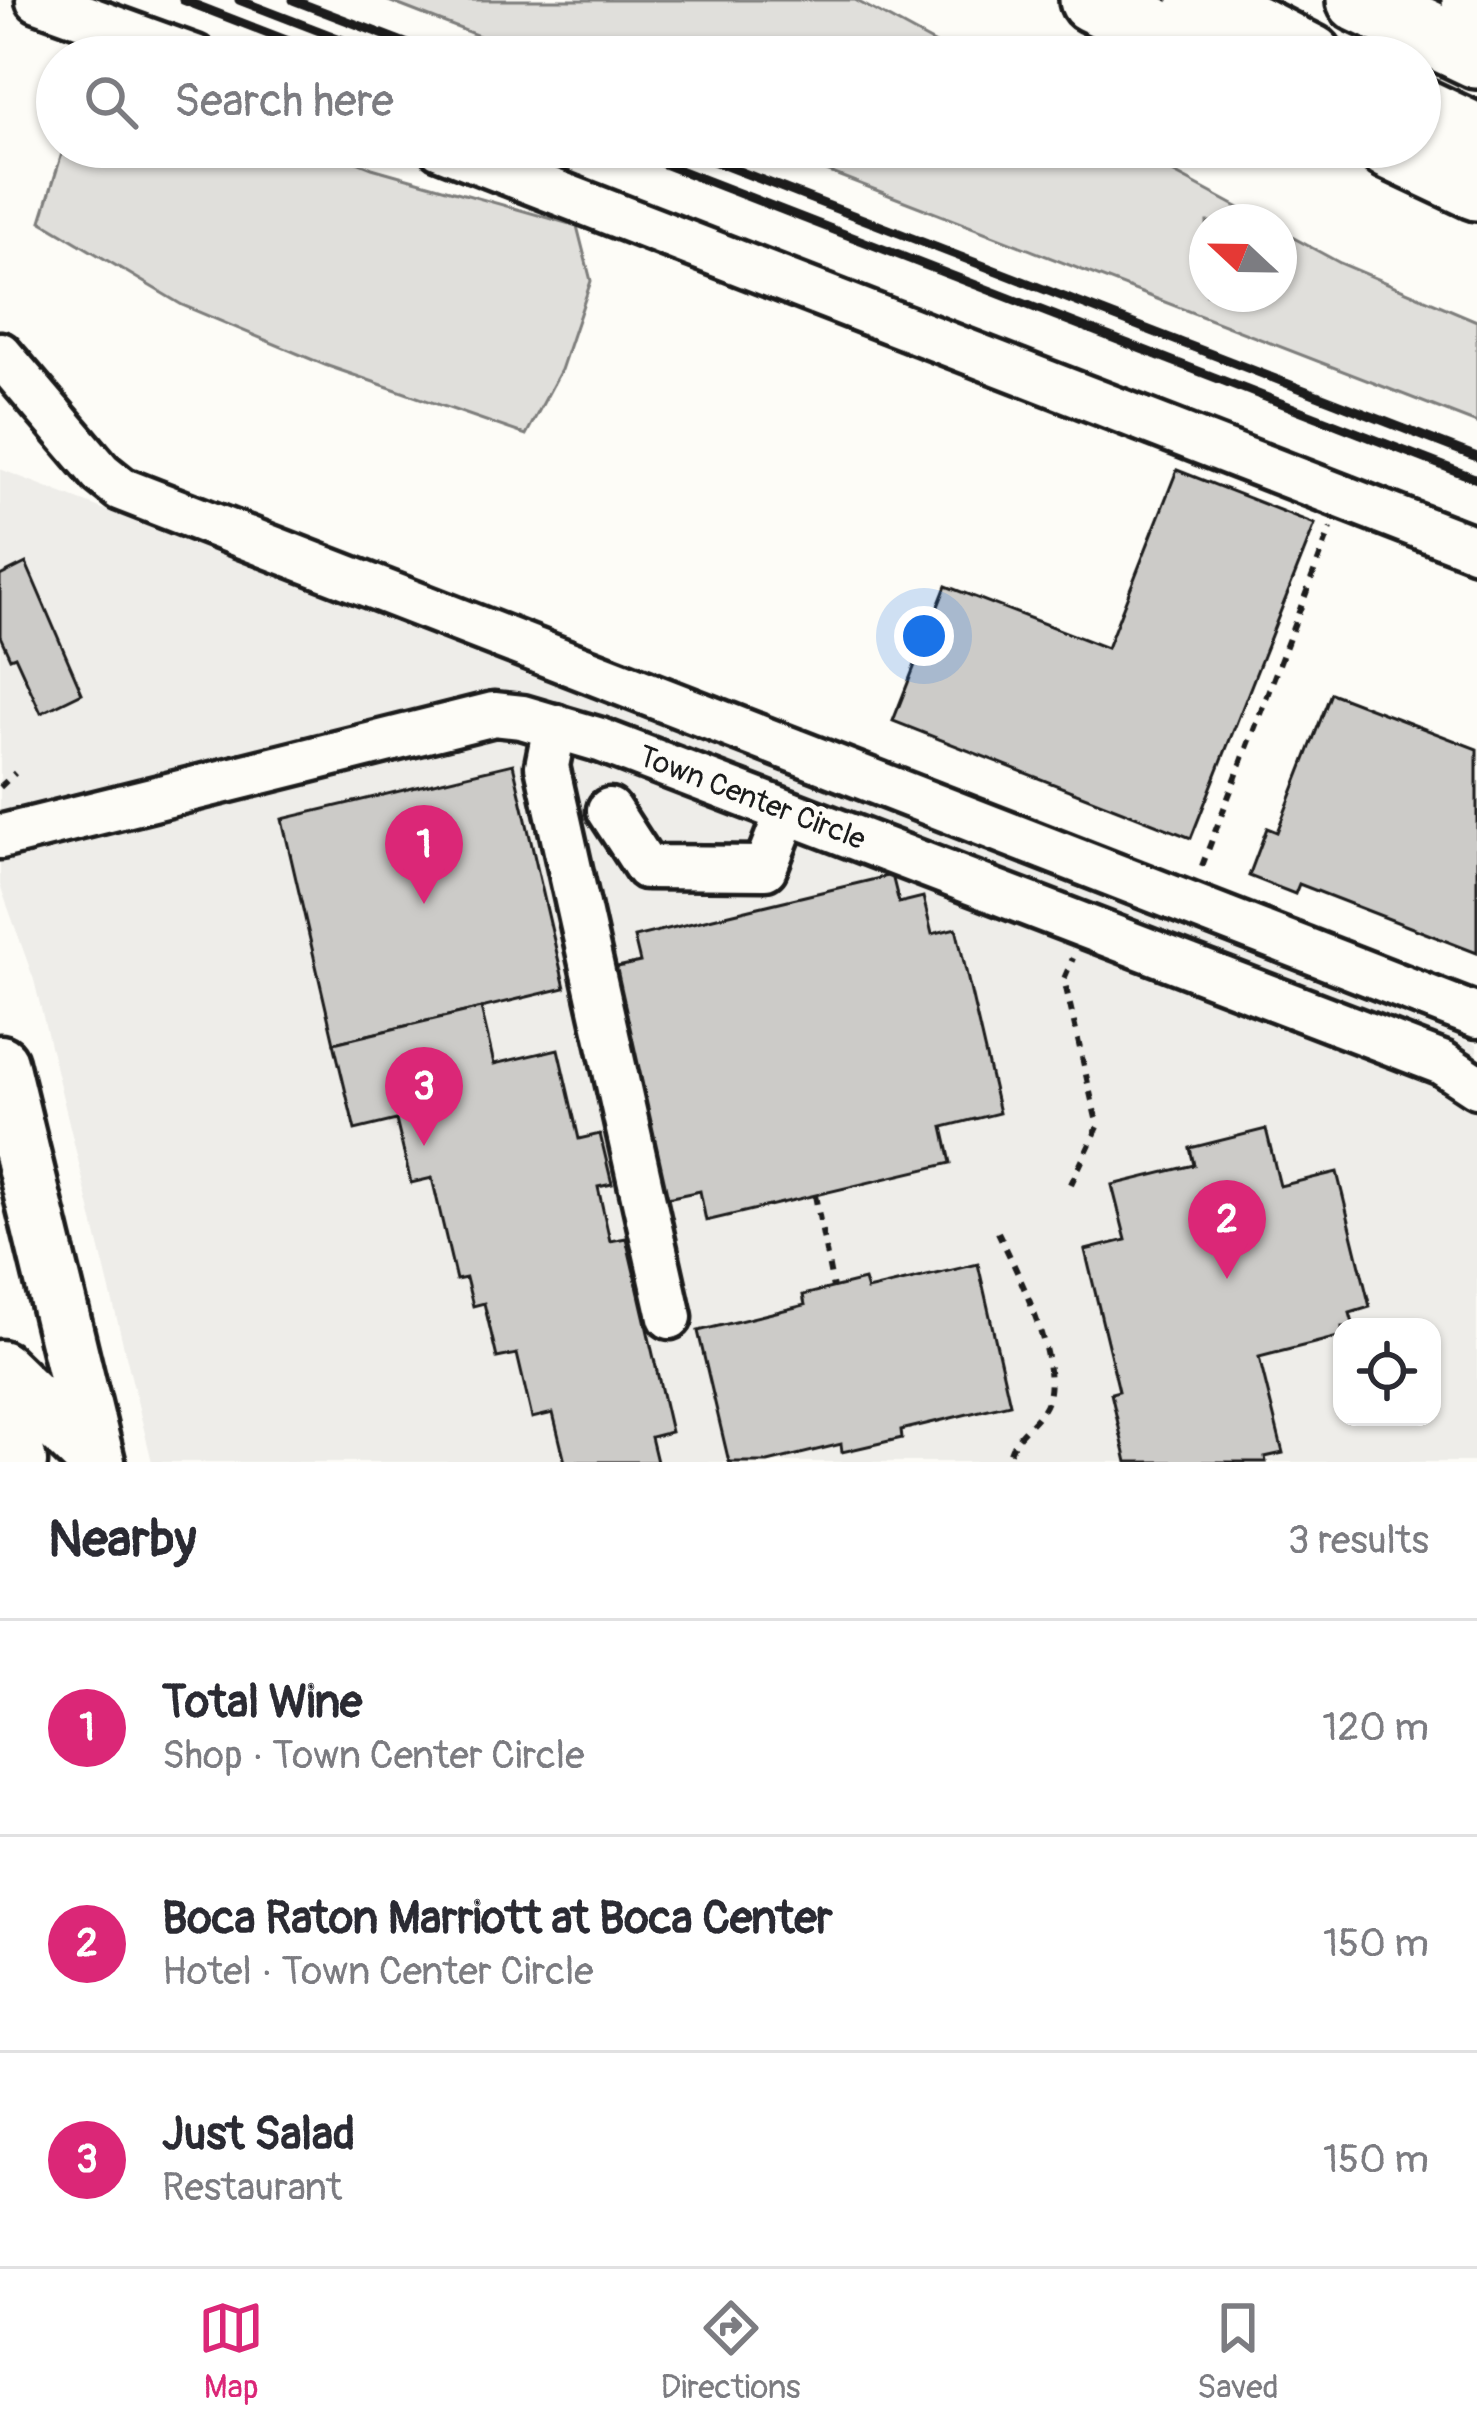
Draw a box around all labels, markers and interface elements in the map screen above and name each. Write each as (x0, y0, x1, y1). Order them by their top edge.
search box (36, 36, 1441, 168)
icon: search (78, 69, 144, 135)
text: Search here (174, 74, 394, 130)
north arrow (1189, 204, 1297, 312)
your location (894, 606, 954, 666)
street label: Town Center Circle (633, 738, 871, 858)
pin: 1 (385, 805, 463, 904)
pin: 3 (385, 1047, 463, 1146)
pin: 2 (1188, 1180, 1266, 1279)
map controls (1333, 1318, 1441, 1426)
button: locate (1333, 1318, 1441, 1426)
text: Nearby (48, 1508, 196, 1572)
text: 3 results (1288, 1516, 1429, 1565)
text: Total Wine (162, 1675, 362, 1731)
text: 1 (79, 1703, 95, 1752)
text: 120 m (1322, 1703, 1429, 1752)
text: Shop · Town Center Circle (162, 1731, 584, 1780)
text: Boca Raton Marriott at Boca Center (162, 1891, 833, 1947)
text: 2 (76, 1919, 98, 1968)
text: 150 m (1323, 1919, 1429, 1968)
text: Hotel · Town Center Circle (162, 1947, 593, 1996)
text: Just Salad (162, 2107, 355, 2163)
text: 3 (76, 2135, 98, 2184)
text: 150 m (1323, 2135, 1429, 2184)
text: Restaurant (162, 2163, 342, 2212)
tab: Map (198, 2295, 264, 2408)
tab: Directions (661, 2295, 801, 2408)
tab: Saved (1197, 2295, 1279, 2408)

